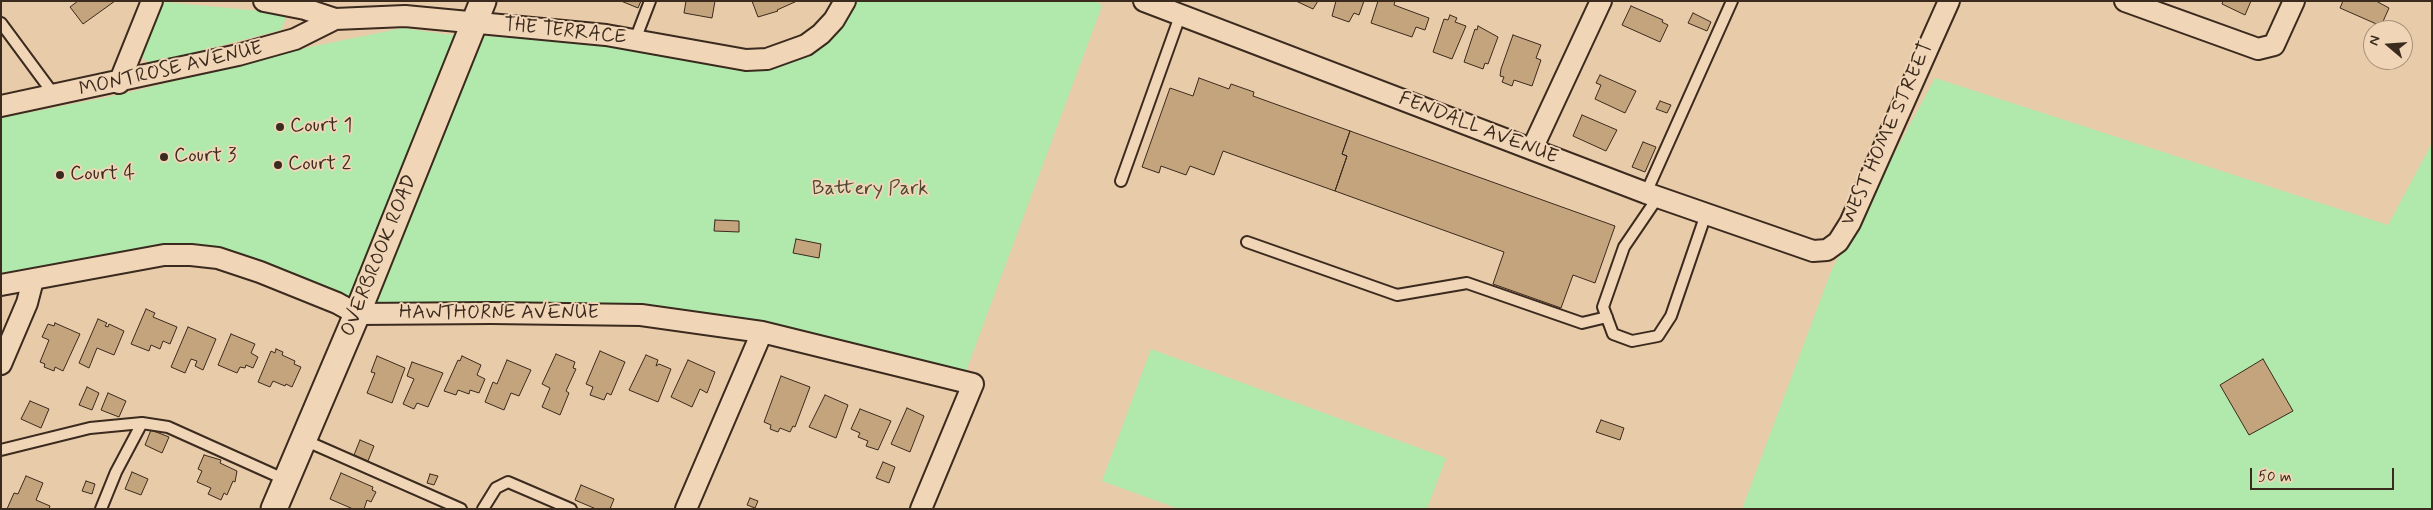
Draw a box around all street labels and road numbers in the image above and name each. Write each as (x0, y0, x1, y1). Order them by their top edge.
street label: THE TERRACE (502, 14, 628, 50)
street label: MONTROSE AVENUE (77, 37, 265, 103)
street label: WEST HOME STREET (1837, 38, 1939, 230)
street label: FENDALL AVENUE (1395, 88, 1561, 170)
street label: OVERBROOK ROAD (337, 172, 423, 340)
street label: HAWTHORNE AVENUE (399, 302, 599, 326)

